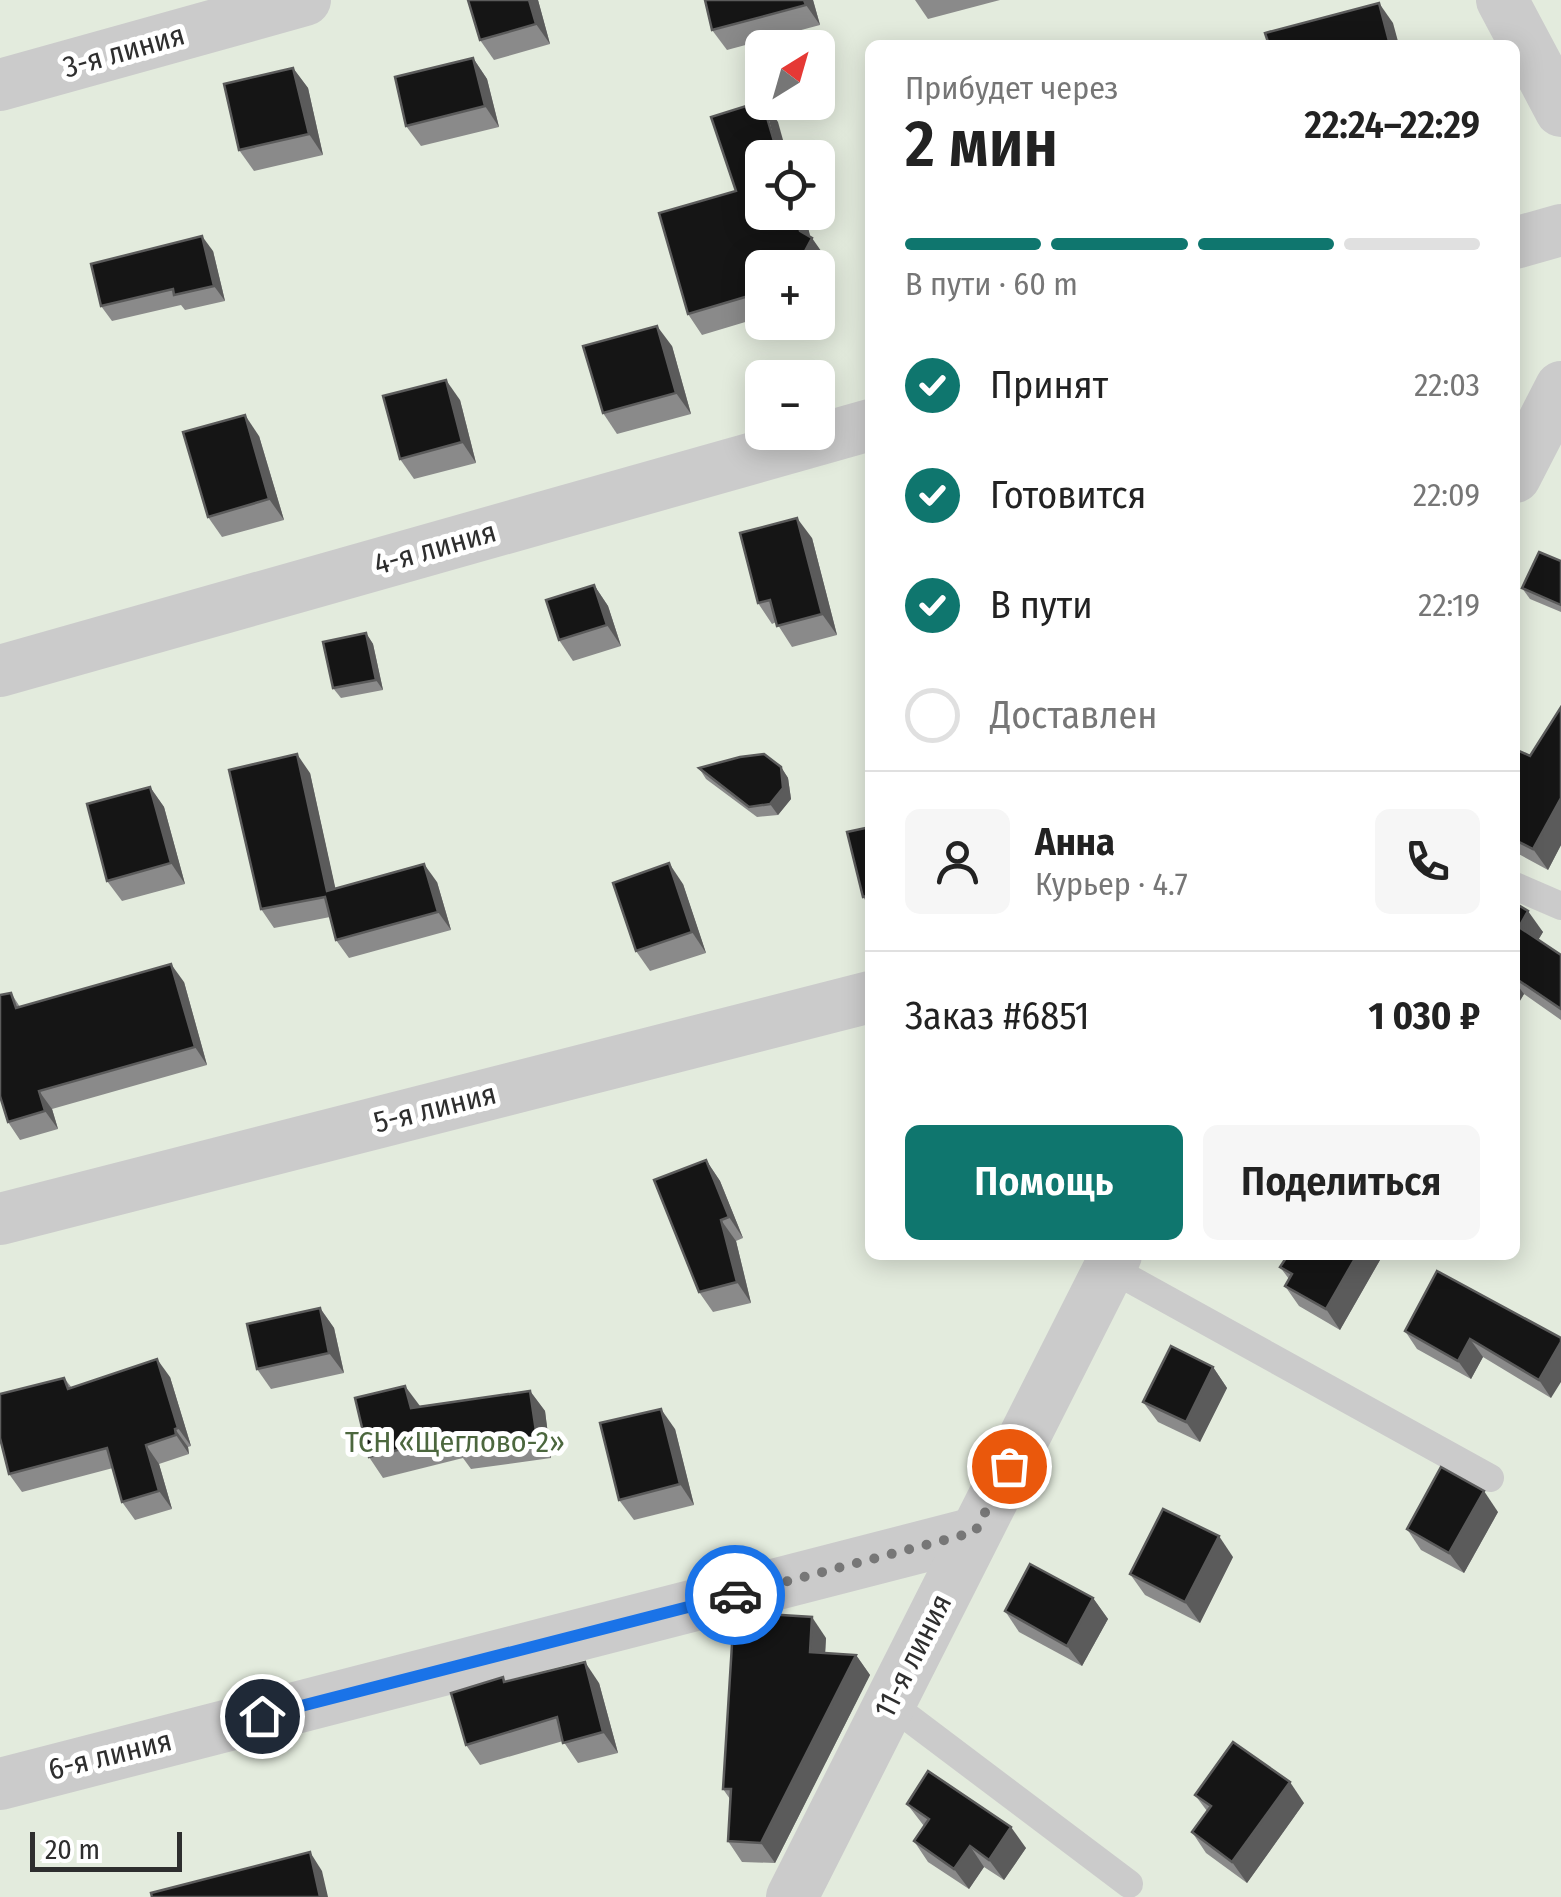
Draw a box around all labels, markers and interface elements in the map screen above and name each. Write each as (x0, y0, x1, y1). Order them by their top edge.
street label: 3-я линия (59, 17, 189, 85)
north arrow (745, 30, 835, 120)
map controls (745, 30, 835, 450)
text: Прибудет через (905, 69, 1118, 107)
text: 22:24–22:29 (1304, 102, 1480, 148)
text: 2 мин (905, 105, 1058, 183)
button: locate (745, 140, 835, 230)
button: + (745, 250, 835, 340)
text: В пути · 60 m (905, 265, 1078, 303)
icon: check (905, 358, 960, 413)
button: − (745, 360, 835, 450)
text: Принят (990, 362, 1108, 408)
text: 22:03 (1414, 366, 1480, 404)
icon: check (905, 468, 960, 523)
text: Готовится (990, 472, 1146, 518)
text: 22:09 (1413, 476, 1480, 514)
street label: 4-я линия (370, 513, 500, 583)
icon: check (905, 578, 960, 633)
text: В пути (990, 582, 1093, 628)
text: 22:19 (1418, 586, 1480, 624)
text: Доставлен (990, 692, 1157, 738)
button: person (905, 809, 1010, 914)
button: phone (1375, 809, 1480, 914)
text: Анна (1035, 819, 1115, 865)
text: Курьер · 4.7 (1035, 865, 1188, 903)
text: Заказ #6851 (905, 993, 1090, 1039)
text: 1 030 ₽ (1368, 993, 1480, 1039)
street label: 5-я линия (370, 1075, 500, 1141)
button: Помощь (905, 1125, 1183, 1240)
button: Поделиться (1203, 1125, 1480, 1240)
park label: ТСН «Щеглово-2» (345, 1424, 565, 1460)
pin (967, 1424, 1052, 1509)
icon: bag (982, 1439, 1037, 1494)
courier (685, 1545, 785, 1645)
icon: car (708, 1568, 763, 1623)
street label: 11-я линия (867, 1588, 959, 1724)
pin (220, 1674, 305, 1759)
icon: home (235, 1689, 290, 1744)
street label: 6-я линия (45, 1722, 175, 1788)
scale bar (30, 1827, 182, 1872)
text: 20 m (45, 1833, 100, 1866)

